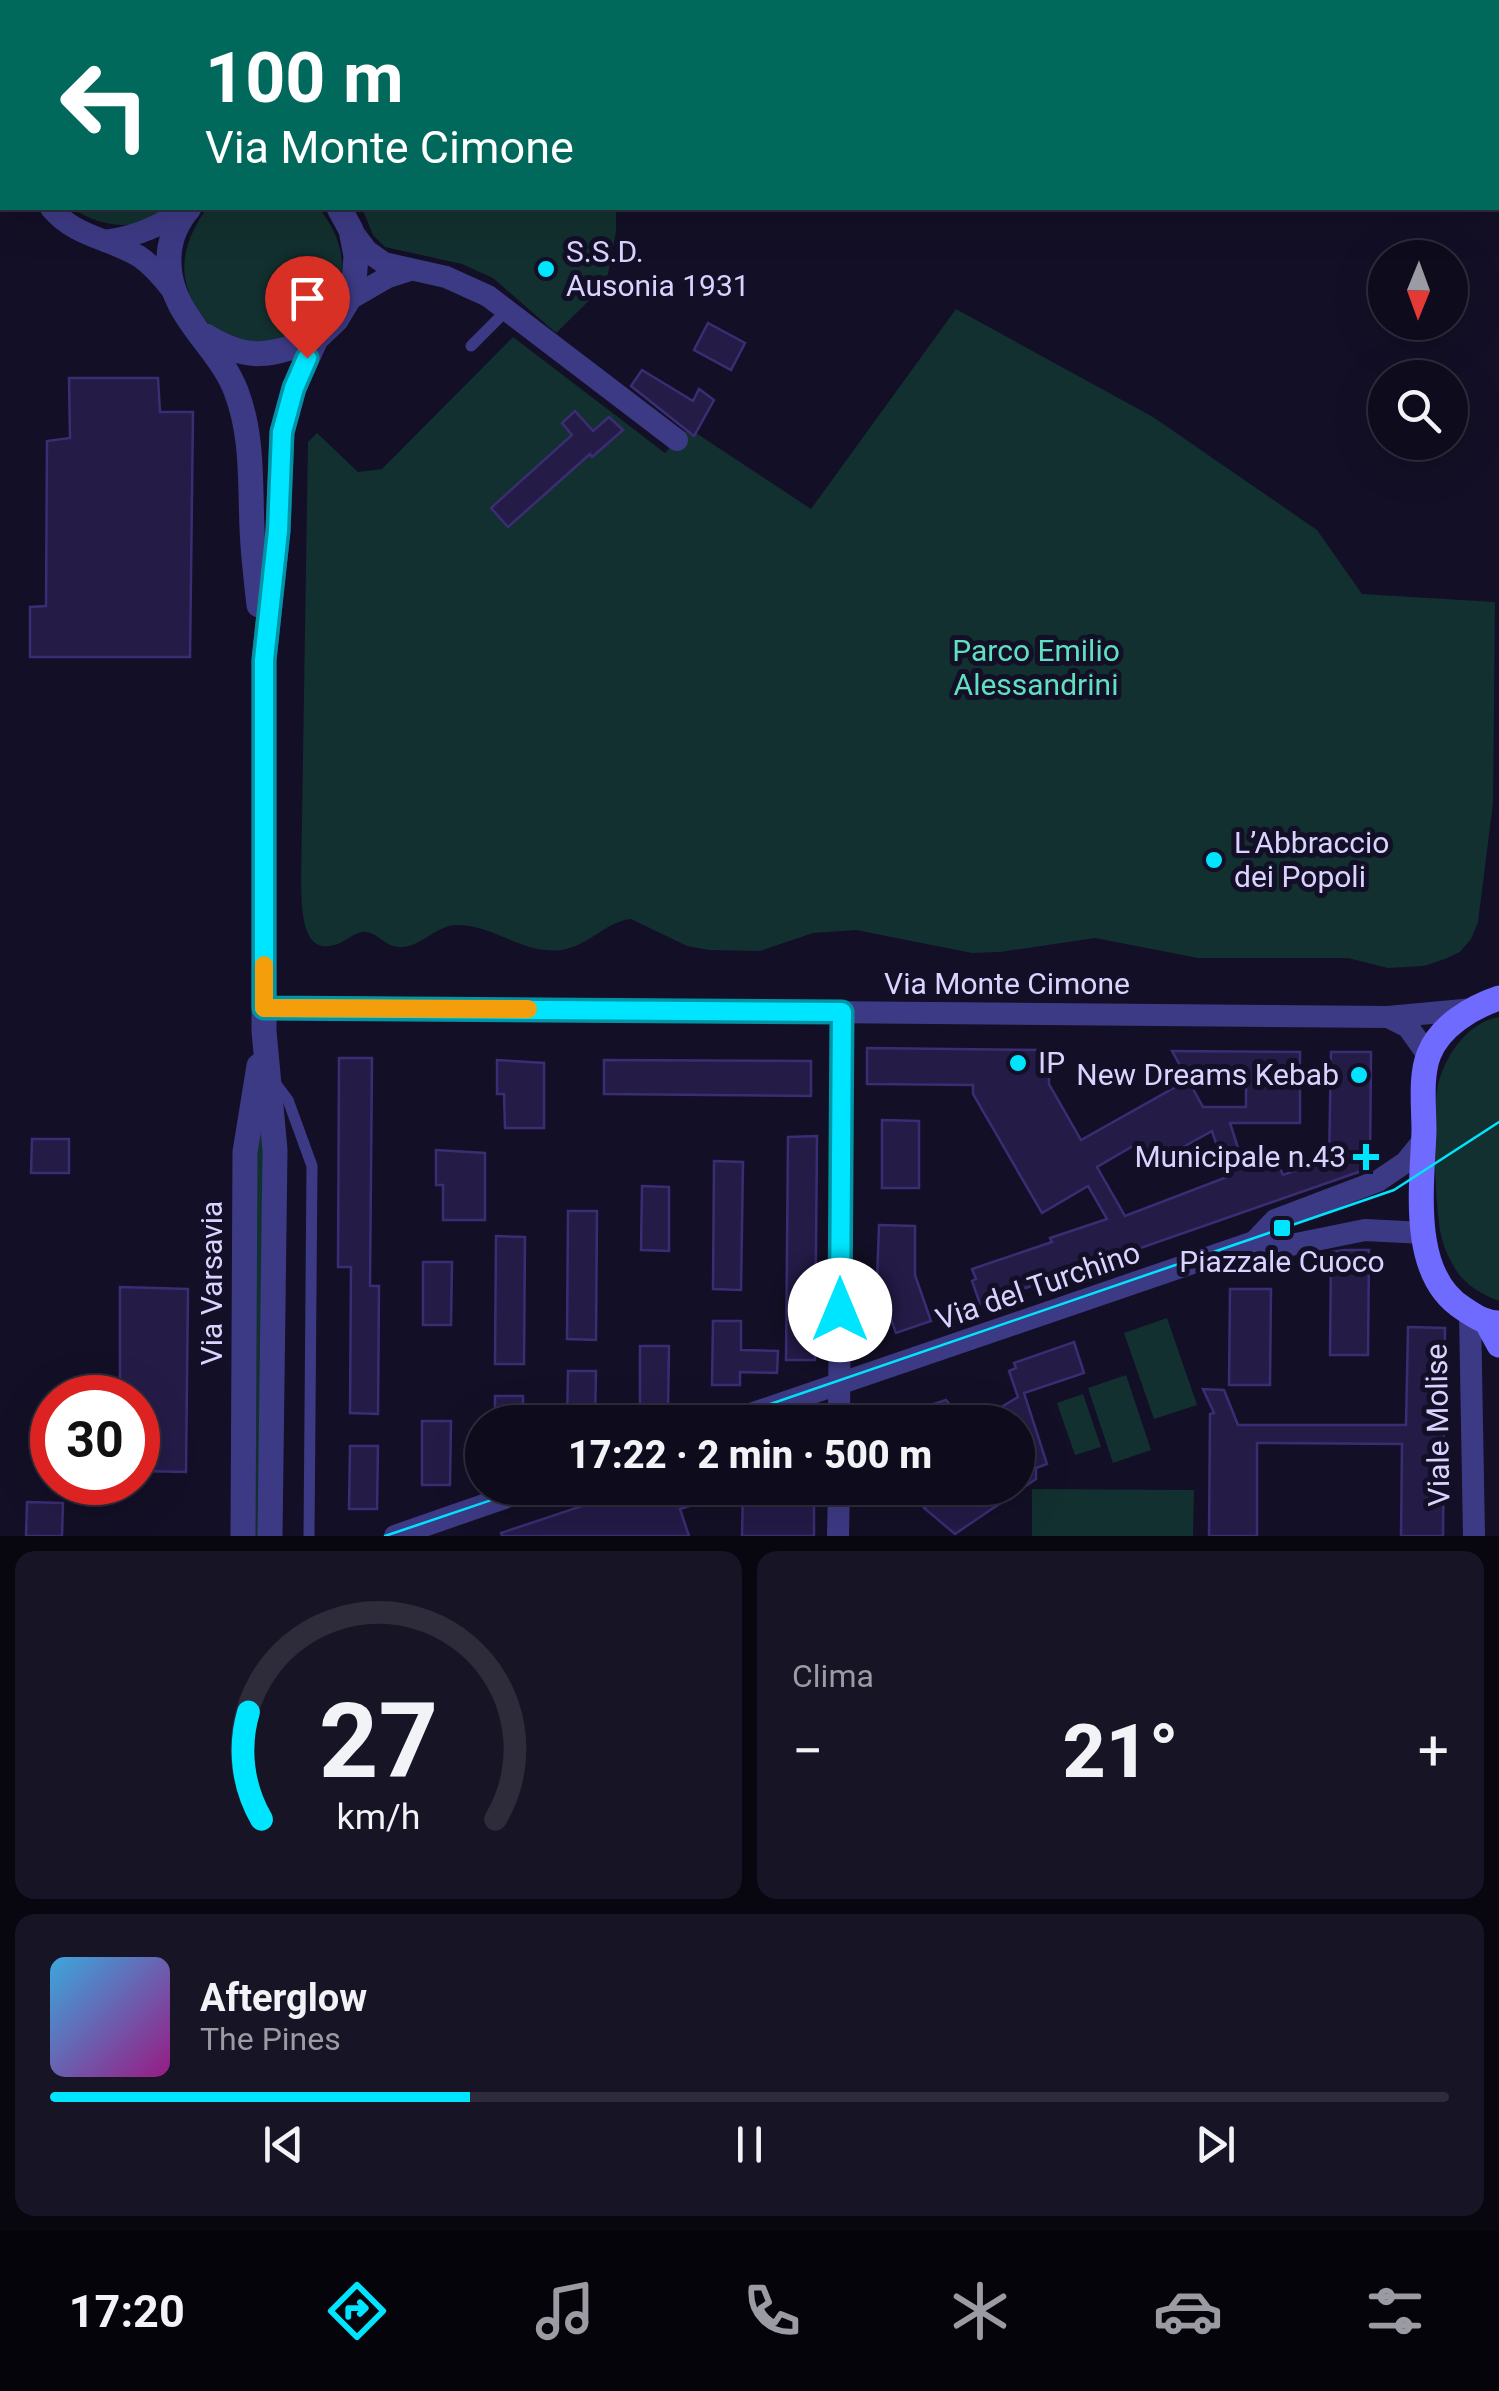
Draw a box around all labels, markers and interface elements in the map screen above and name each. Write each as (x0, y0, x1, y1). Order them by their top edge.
text: 100 m (205, 37, 404, 119)
icon: left (40, 40, 170, 170)
text: Via Monte Cimone (205, 121, 574, 174)
place label: S.S.D. Ausonia 1931 (566, 234, 750, 303)
north arrow (1368, 240, 1468, 340)
map controls (1368, 240, 1468, 460)
pin (265, 256, 350, 359)
marker: S.S.D. Ausonia 1931 (535, 258, 557, 280)
icon: arrive (280, 271, 335, 326)
button: search (1368, 360, 1468, 460)
park label: Parco Emilio Alessandrini (952, 633, 1120, 702)
place label: L’Abbraccio dei Popoli (1234, 825, 1389, 894)
marker: L’Abbraccio dei Popoli (1203, 849, 1225, 871)
street label: Via Monte Cimone (884, 966, 1130, 1001)
place label: IP (1038, 1045, 1065, 1080)
marker: IP (1007, 1052, 1029, 1074)
place label: New Dreams Kebab (1076, 1057, 1339, 1092)
marker: New Dreams Kebab (1348, 1064, 1370, 1086)
place label: Municipale n.43 (1134, 1139, 1346, 1174)
marker: Municipale n.43 (1355, 1146, 1377, 1168)
street label: Via Varsavia (194, 1201, 229, 1365)
marker: Piazzale Cuoco (1271, 1217, 1293, 1239)
street label: Via del Turchino (931, 1234, 1144, 1337)
place label: Piazzale Cuoco (1179, 1244, 1385, 1279)
position arrow (788, 1258, 892, 1362)
street label: Viale Molise (1419, 1343, 1456, 1507)
speed limit sign: 30 (30, 1375, 160, 1505)
text: 17:22 · 2 min · 500 m (568, 1433, 932, 1477)
text: Clima (792, 1657, 874, 1695)
text: 27 (319, 1681, 438, 1802)
text: 21° (1063, 1707, 1179, 1795)
text: − (792, 1719, 823, 1783)
text: + (1418, 1719, 1449, 1783)
text: km/h (337, 1796, 420, 1838)
text: Afterglow (200, 1976, 367, 2020)
text: The Pines (200, 2020, 341, 2058)
icon: previous (256, 2117, 311, 2172)
icon: pause (722, 2117, 777, 2172)
icon: next (1188, 2117, 1243, 2172)
icon: directions (322, 2276, 392, 2346)
icon: music (530, 2276, 600, 2346)
icon: phone (737, 2276, 807, 2346)
icon: climate (945, 2276, 1015, 2346)
icon: car (1153, 2276, 1223, 2346)
icon: filters (1360, 2276, 1430, 2346)
text: 17:20 (69, 2285, 185, 2338)

